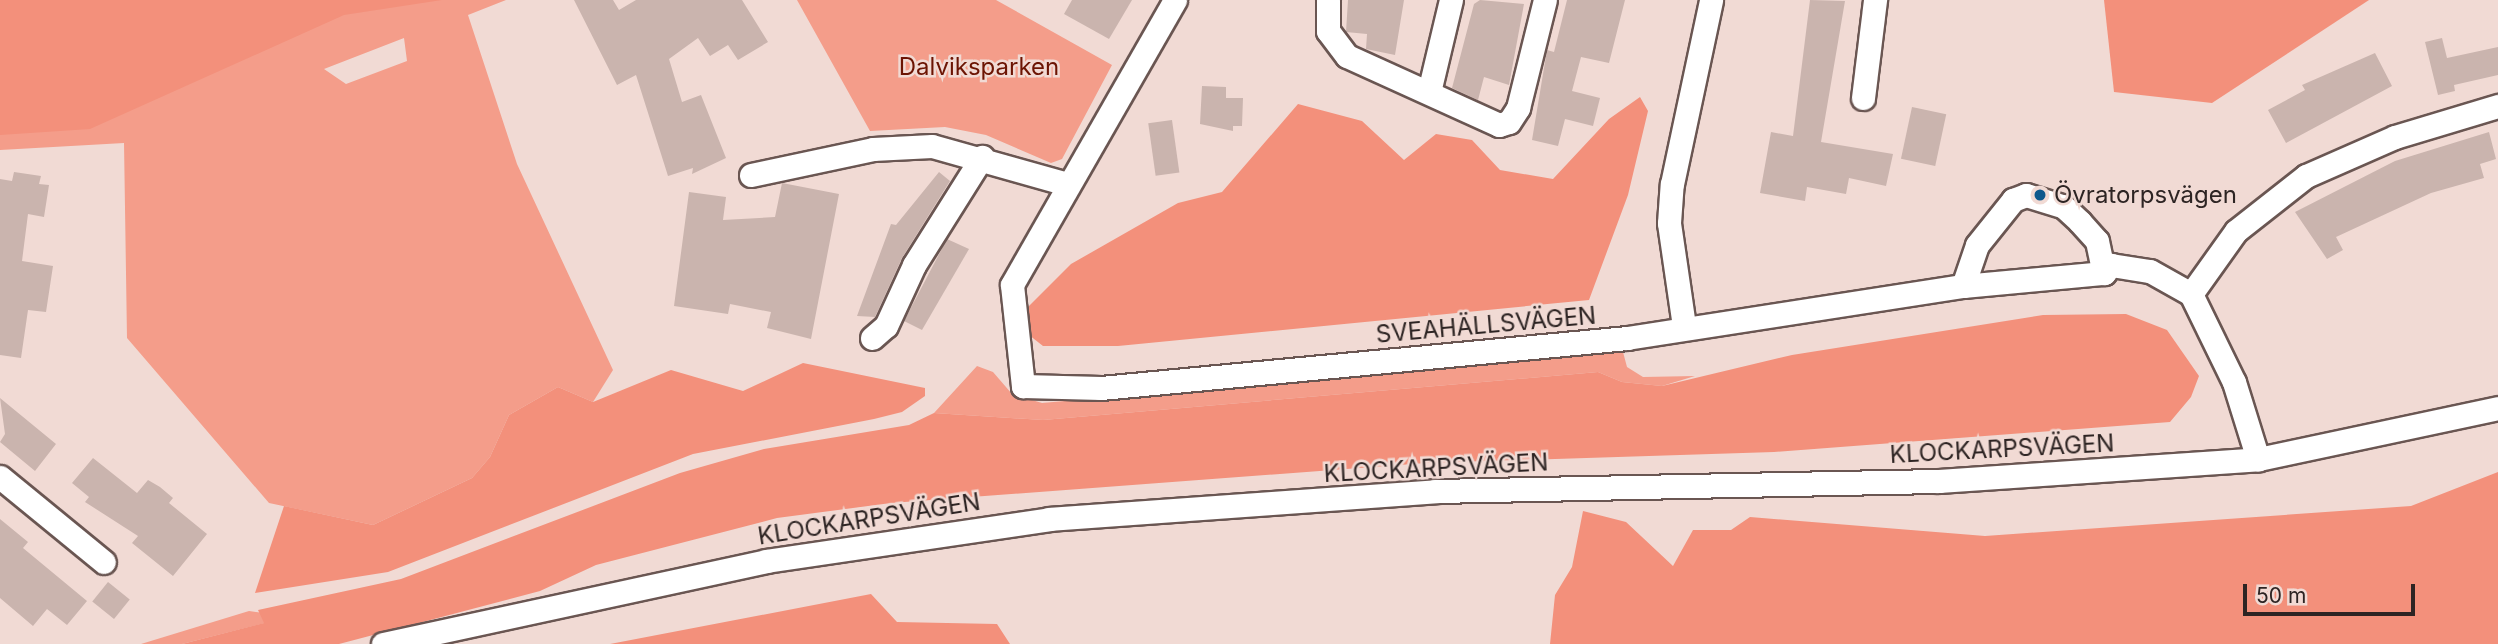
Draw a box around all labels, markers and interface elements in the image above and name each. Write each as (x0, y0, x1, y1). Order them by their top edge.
park label: Dalviksparken (899, 53, 1059, 81)
place label: Övratorpsvägen (2054, 181, 2237, 209)
marker: Övratorpsvägen (2032, 187, 2048, 203)
street label: SVEAHÄLLSVÄGEN (1375, 301, 1597, 349)
street label: KLOCKARPSVÄGEN (1889, 429, 2115, 469)
street label: KLOCKARPSVÄGEN (1323, 448, 1549, 488)
street label: KLOCKARPSVÄGEN (756, 487, 982, 551)
scale bar (2246, 570, 2418, 614)
text: 50 m (2256, 583, 2306, 608)

